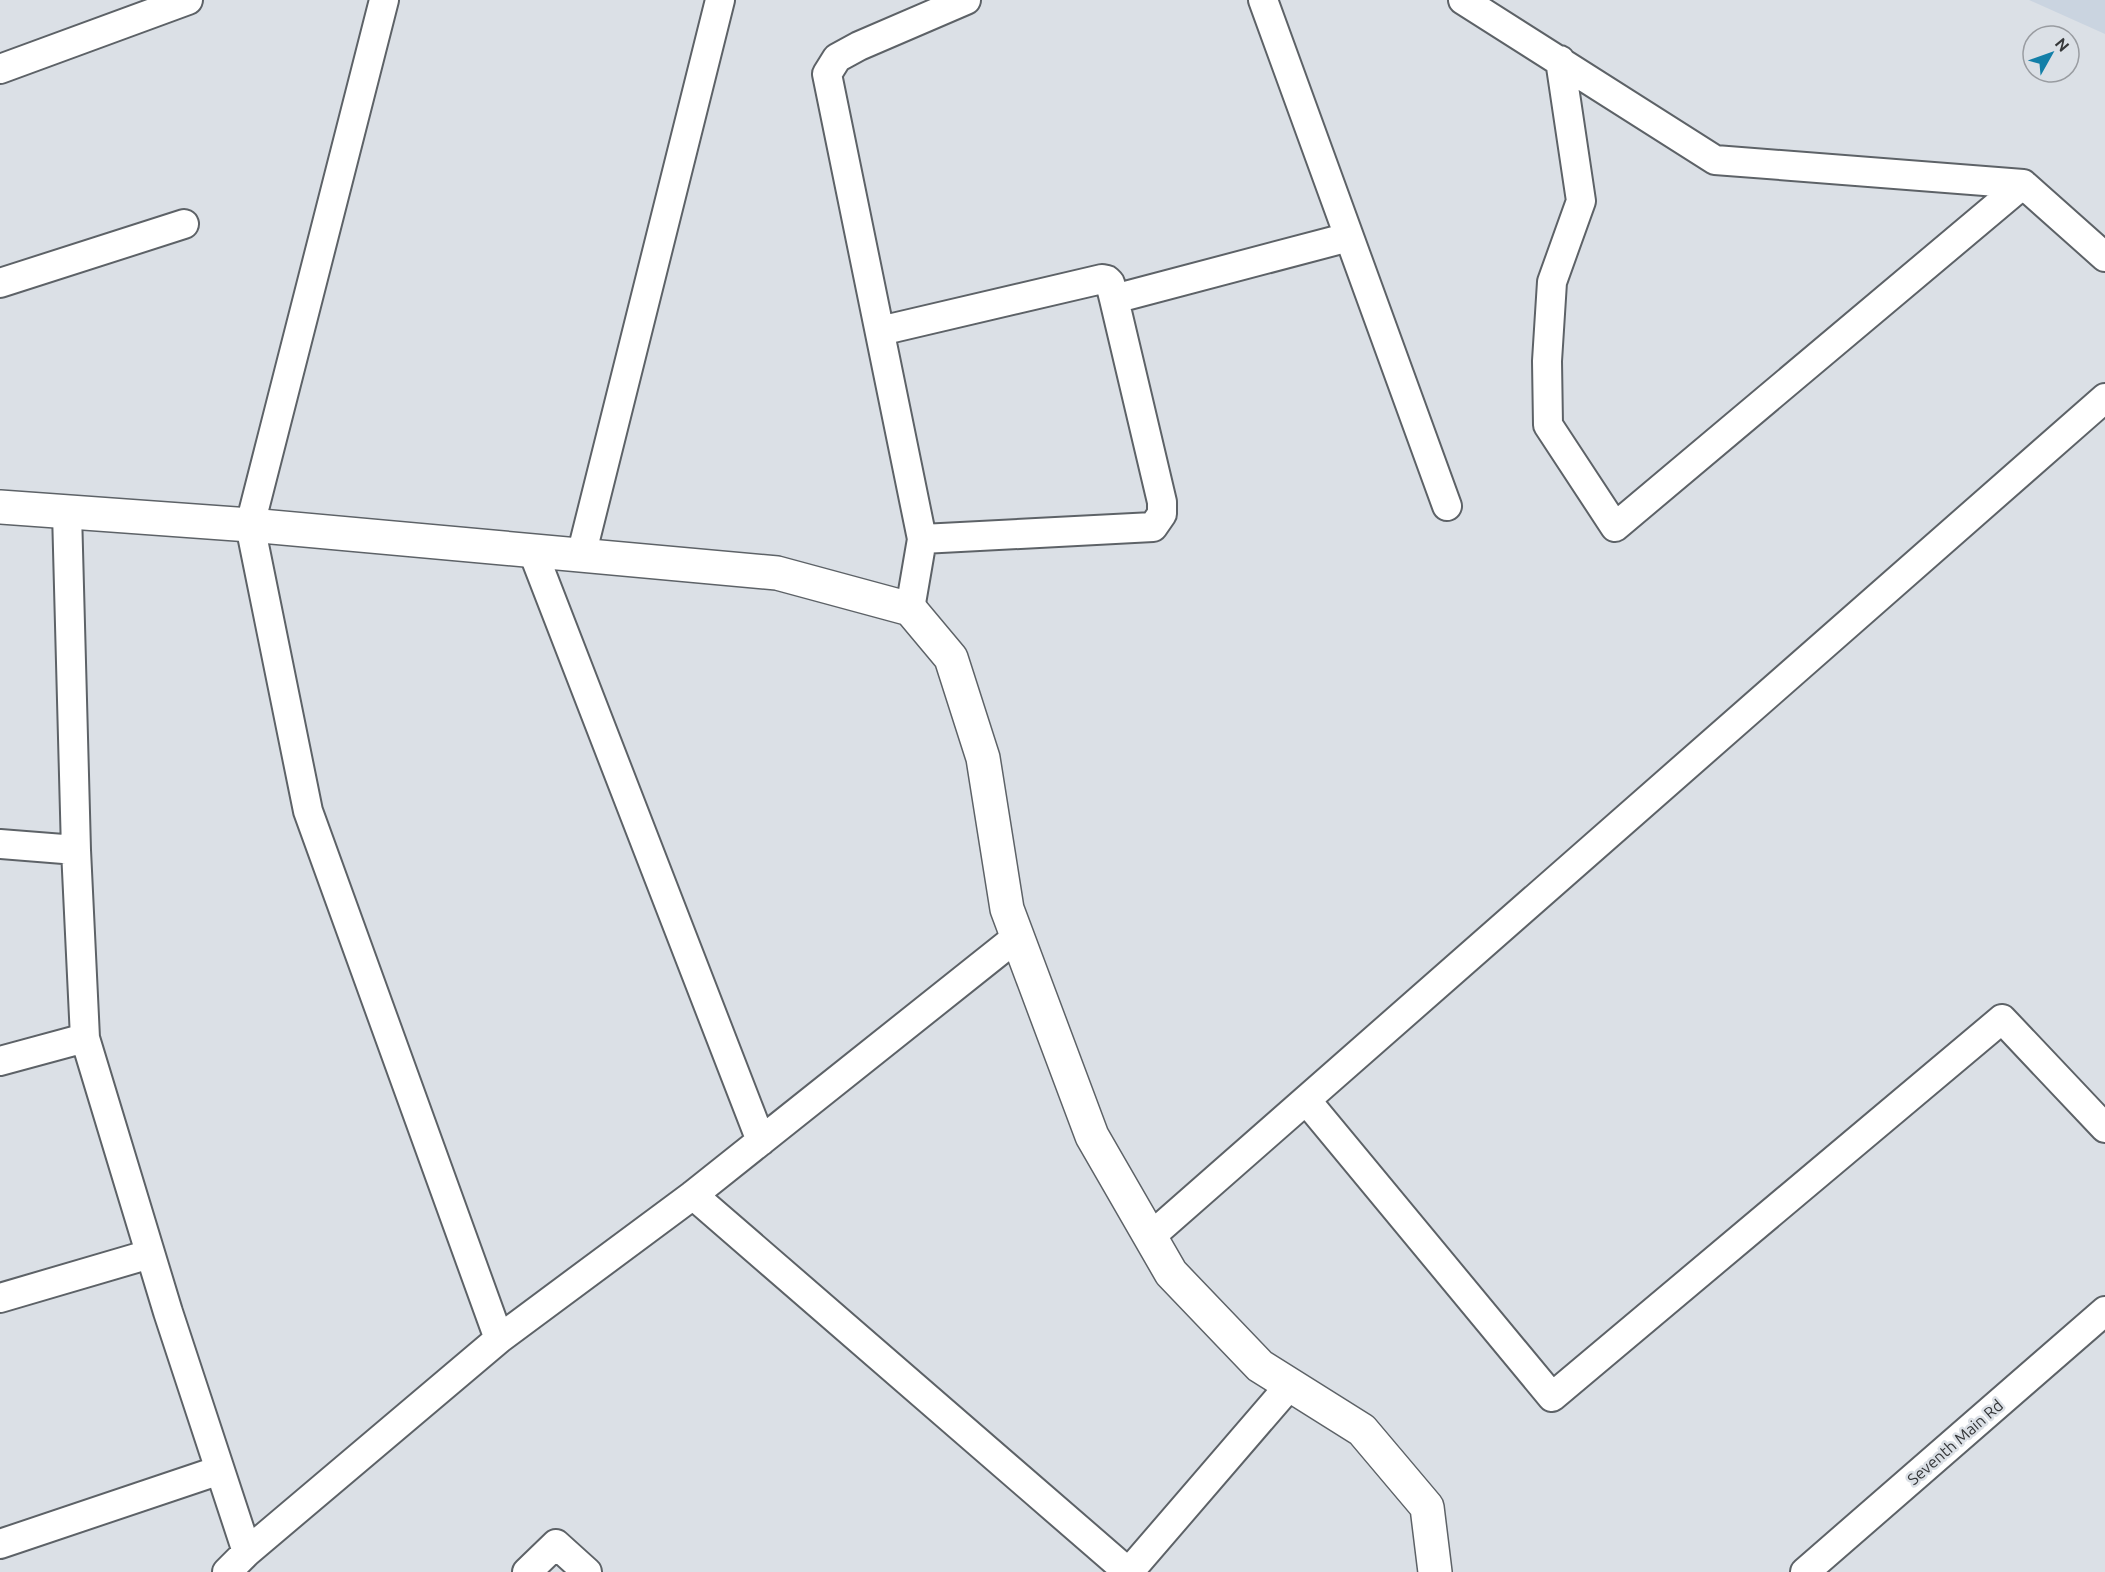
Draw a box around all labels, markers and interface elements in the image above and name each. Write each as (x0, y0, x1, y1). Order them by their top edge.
north arrow (2021, 24, 2081, 84)
text: N (2052, 34, 2073, 55)
street label: Seventh Main Rd (1904, 1396, 2006, 1488)

